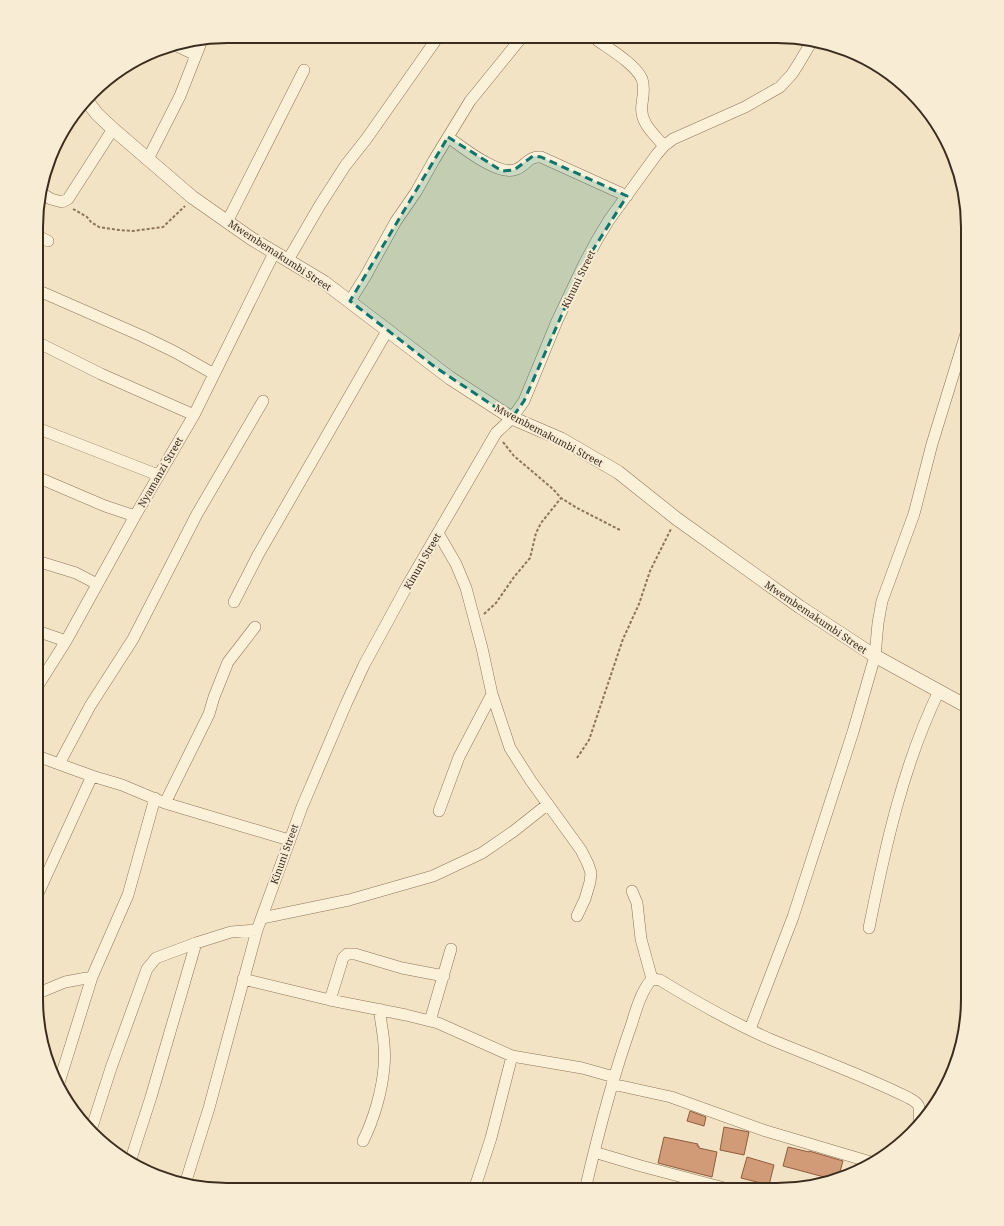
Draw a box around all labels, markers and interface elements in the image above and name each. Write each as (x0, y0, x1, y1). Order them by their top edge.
street label: Mwembemakumbi Street (226, 216, 335, 294)
street label: Kinuni Street (558, 247, 598, 310)
street label: Mwembemakumbi Street (492, 400, 606, 470)
street label: Nyamanzi Street (134, 434, 186, 510)
street label: Kinuni Street (400, 530, 444, 592)
street label: Mwembemakumbi Street (762, 577, 870, 657)
street label: Kinuni Street (267, 821, 302, 886)

